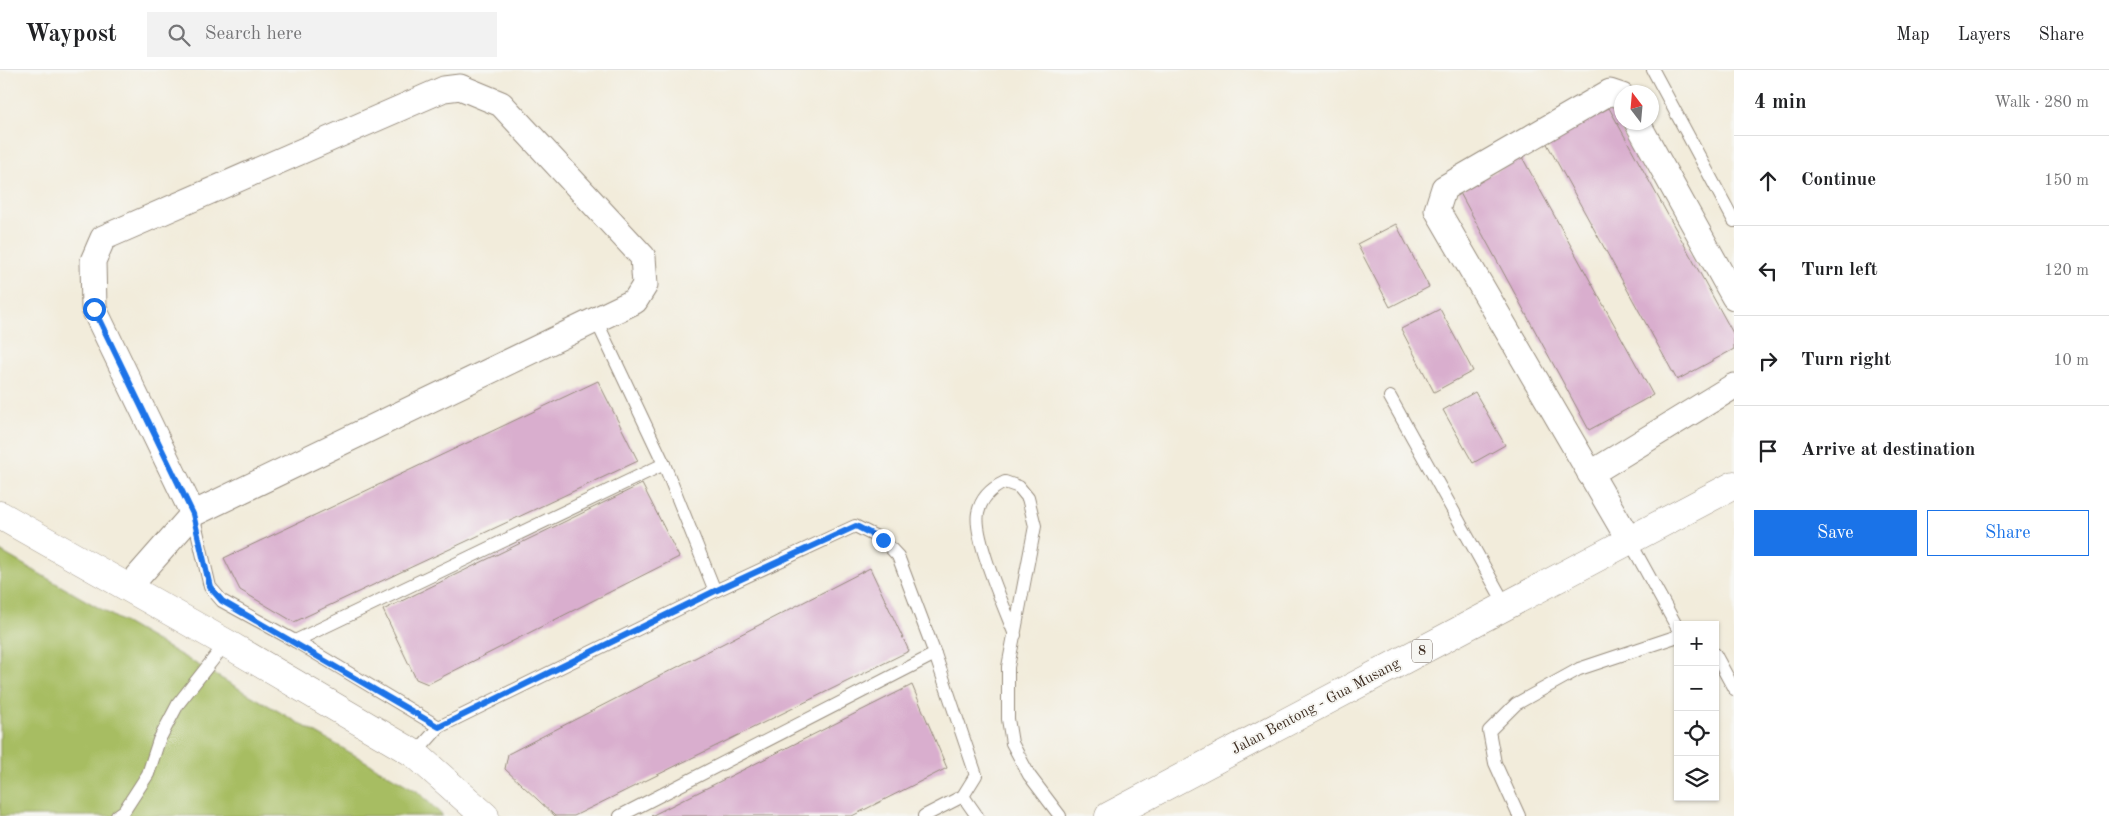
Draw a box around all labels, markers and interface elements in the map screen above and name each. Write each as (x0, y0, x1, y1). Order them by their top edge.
search box (147, 12, 497, 57)
icon: search (165, 21, 193, 49)
text: Waypost (25, 23, 117, 47)
text: Search here (205, 25, 302, 44)
text: Map (1896, 26, 1930, 44)
text: Layers (1958, 26, 2010, 44)
text: Share (2038, 26, 2084, 44)
north arrow (1614, 85, 1659, 130)
text: 4 min (1754, 92, 1807, 113)
text: Walk · 280 m (1994, 95, 2089, 111)
icon: ahead (1754, 167, 1782, 195)
text: Continue (1801, 171, 1876, 190)
text: 150 m (2044, 173, 2089, 189)
icon: left (1754, 257, 1782, 285)
text: Turn left (1801, 261, 1878, 280)
text: 120 m (2044, 263, 2089, 279)
route start (83, 298, 106, 321)
icon: right (1754, 347, 1782, 375)
text: Turn right (1801, 351, 1891, 370)
text: 10 m (2053, 353, 2089, 369)
icon: arrive (1754, 437, 1782, 465)
text: Arrive at destination (1801, 441, 1975, 460)
button: Save (1754, 510, 1917, 556)
button: Share (1927, 510, 2089, 556)
route end (872, 529, 895, 552)
map controls (1674, 621, 1719, 801)
button: + (1674, 621, 1719, 666)
road number: 8 (1412, 640, 1432, 662)
street label: Jalan Bentong - Gua Musang (1229, 656, 1403, 758)
button: − (1674, 666, 1719, 711)
button: locate (1674, 711, 1719, 756)
button: layers (1674, 756, 1719, 801)

